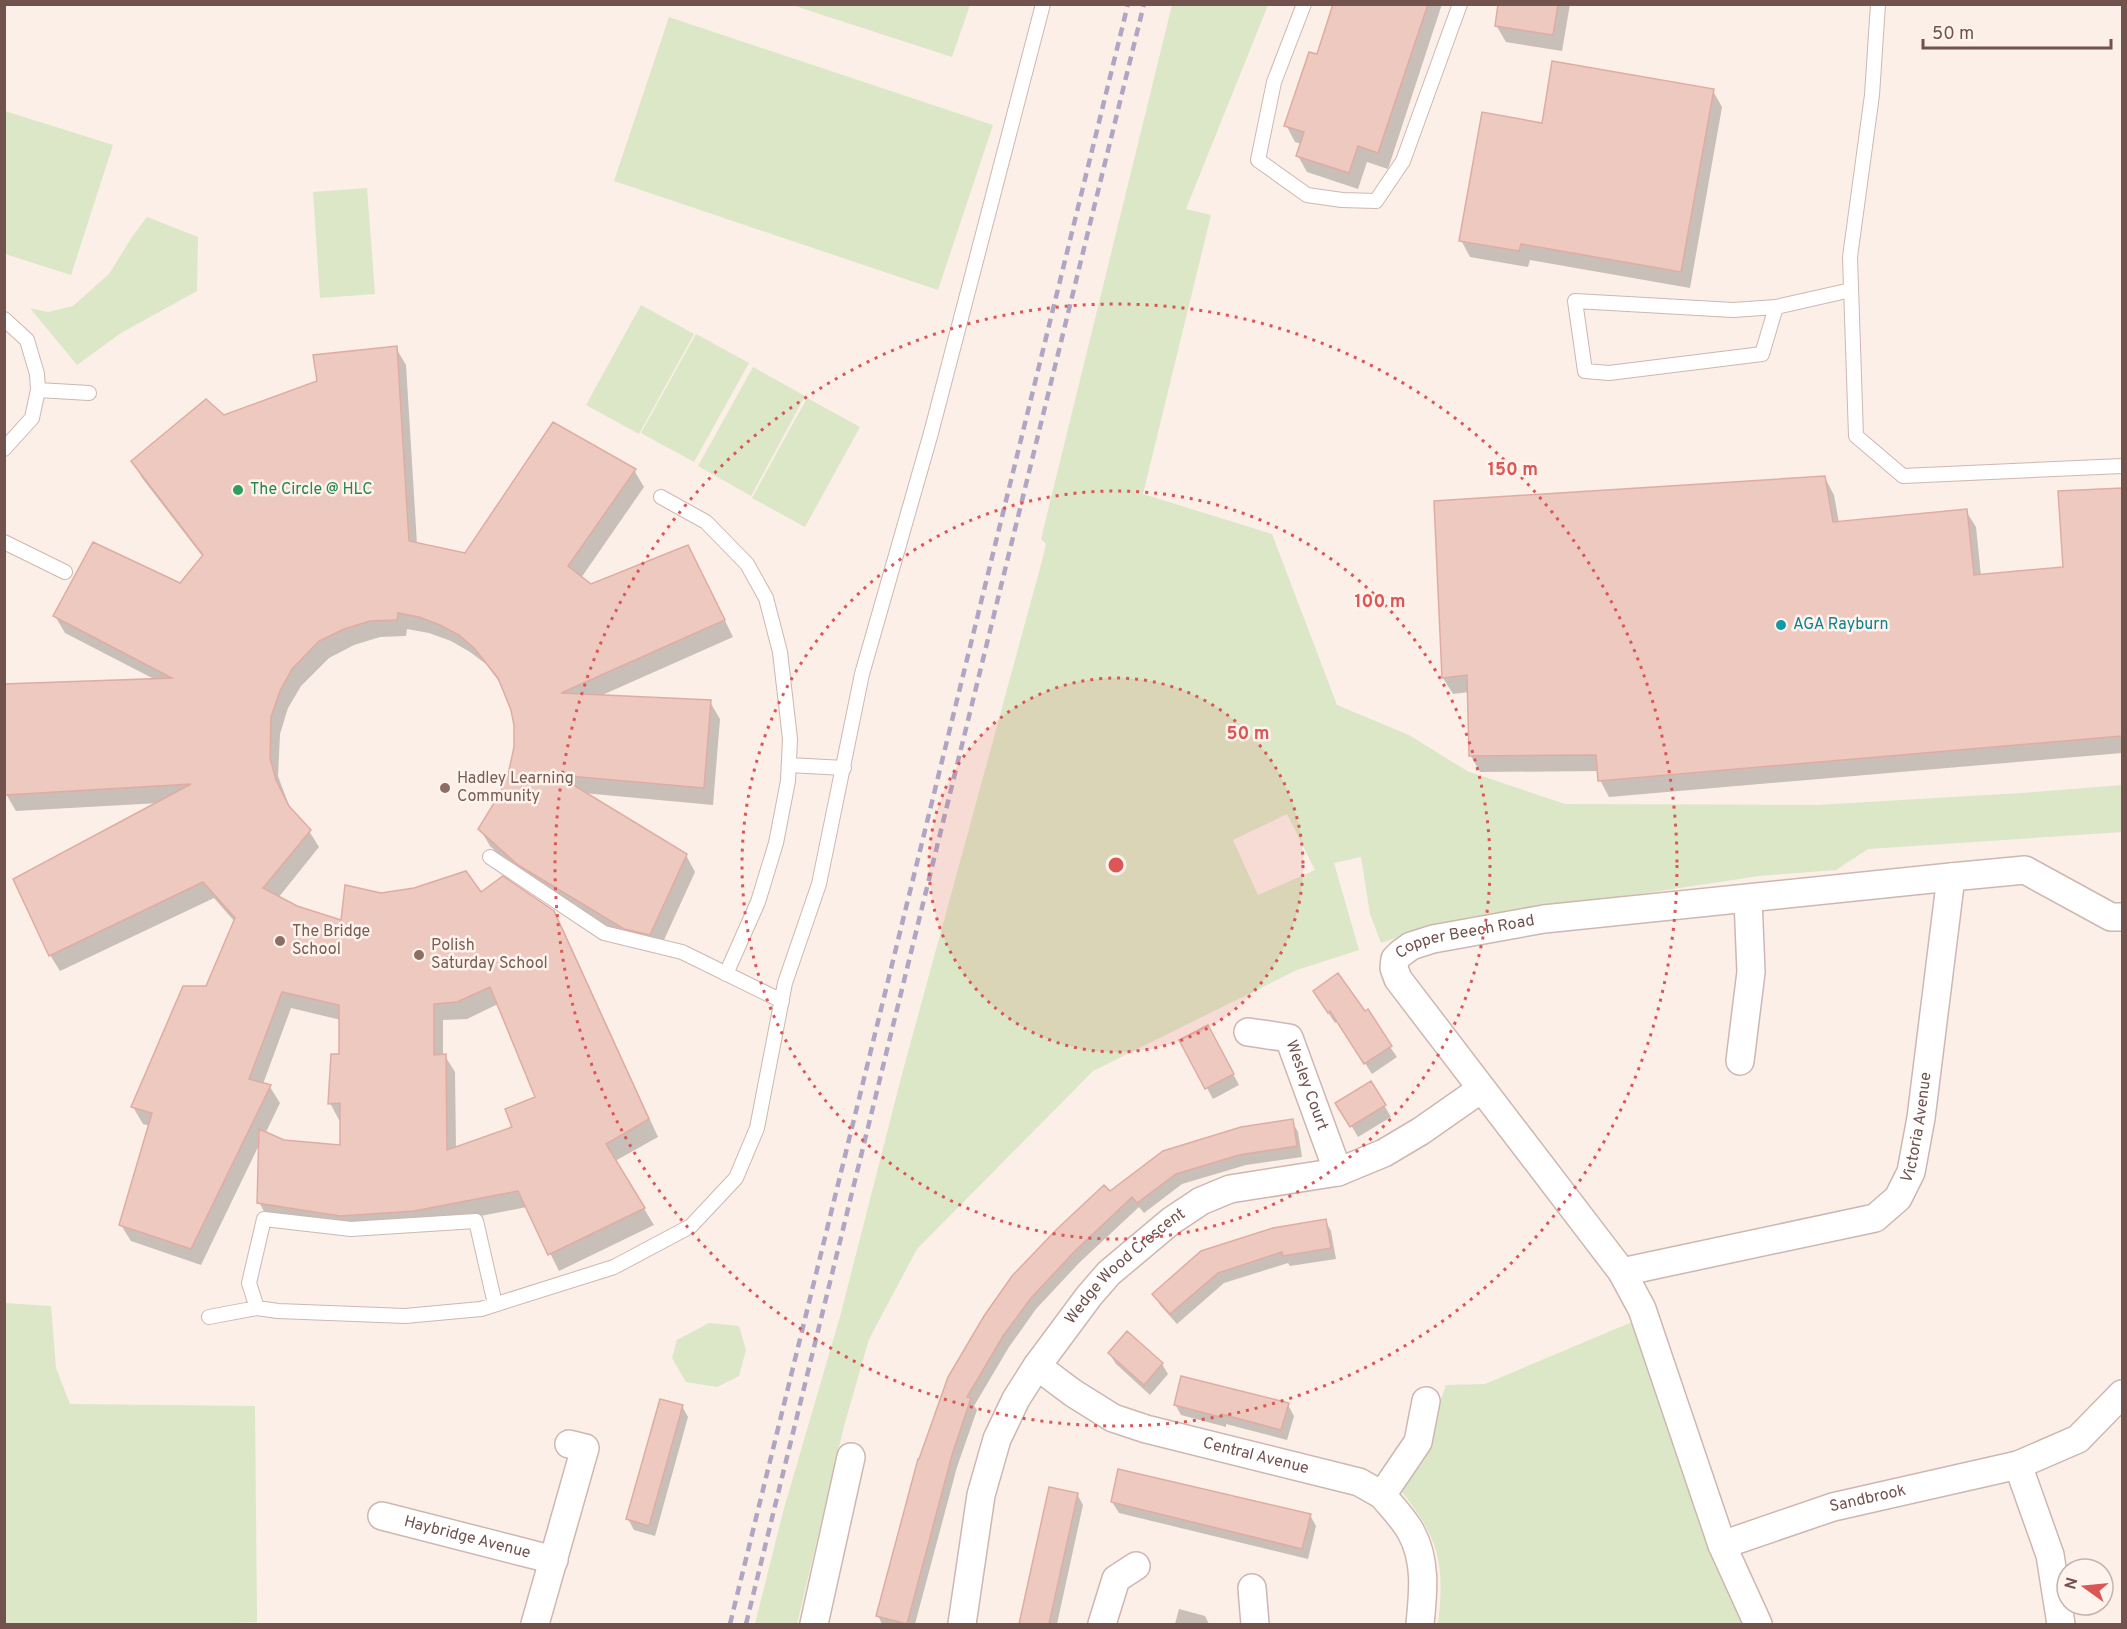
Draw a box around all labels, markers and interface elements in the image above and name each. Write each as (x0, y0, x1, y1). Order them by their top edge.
scale bar (1923, 12, 2110, 50)
text: 50 m (1932, 23, 1974, 46)
text: 150 m (1488, 459, 1538, 482)
place label: The Circle @ HLC (250, 480, 373, 500)
marker: The Circle @ HLC (231, 483, 245, 497)
text: 100 m (1354, 591, 1406, 614)
place label: AGA Rayburn (1793, 615, 1888, 635)
marker: AGA Rayburn (1774, 618, 1788, 632)
text: 50 m (1226, 723, 1270, 746)
place label: Hadley Learning Community (457, 769, 574, 807)
marker: Hadley Learning Community (438, 781, 452, 795)
centre of rings (1106, 855, 1126, 875)
street label: Copper Beech Road (1392, 911, 1536, 964)
place label: The Bridge School (292, 922, 370, 960)
marker: The Bridge School (273, 934, 287, 948)
place label: Polish Saturday School (431, 936, 548, 974)
marker: Polish Saturday School (412, 948, 426, 962)
street label: Wesley Court (1281, 1038, 1332, 1133)
street label: Victoria Avenue (1897, 1071, 1937, 1187)
street label: Wedge Wood Crescent (1061, 1204, 1189, 1329)
street label: Central Avenue (1201, 1433, 1311, 1479)
street label: Sandbrook (1828, 1481, 1908, 1517)
street label: Haybridge Avenue (402, 1512, 533, 1564)
north arrow (2055, 1557, 2115, 1617)
text: N (2061, 1575, 2084, 1592)

